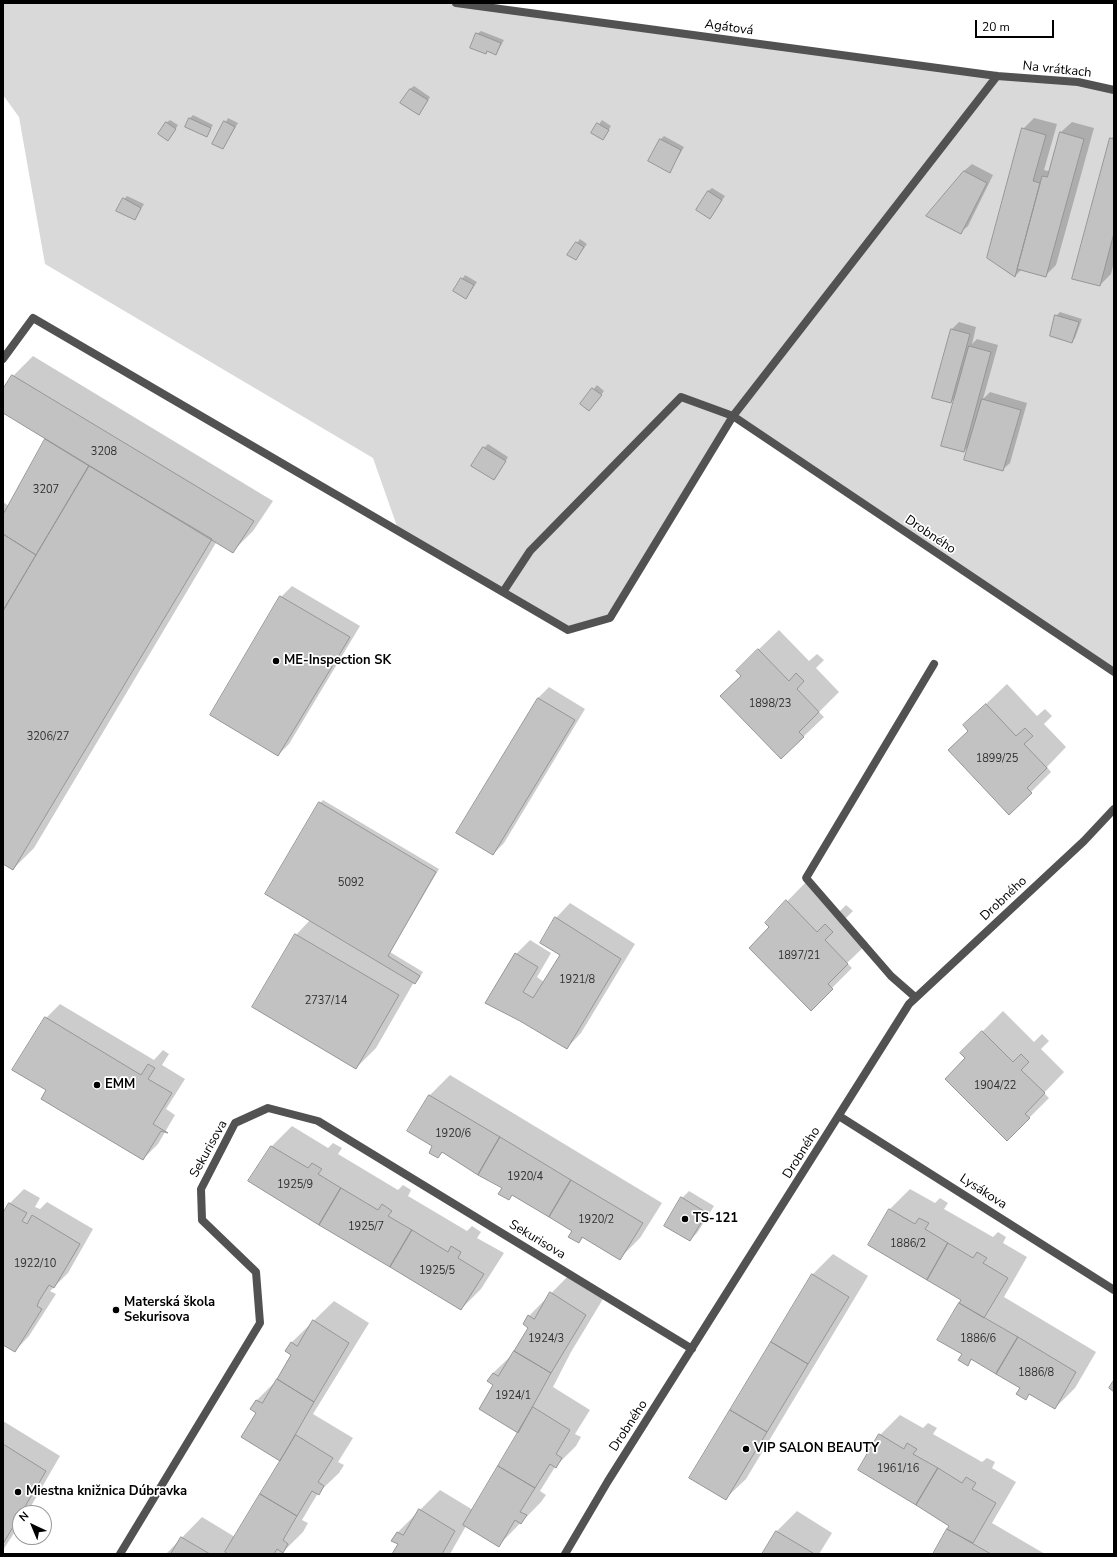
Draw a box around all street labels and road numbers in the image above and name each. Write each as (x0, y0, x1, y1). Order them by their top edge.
street label: Agátová (704, 17, 754, 39)
street label: Na vrátkach (1022, 59, 1092, 81)
street label: Drobného (902, 512, 958, 558)
street label: Drobného (977, 874, 1031, 924)
street label: Sekurisova (187, 1118, 231, 1180)
street label: Drobného (780, 1124, 824, 1182)
street label: Lysákova (956, 1171, 1010, 1213)
street label: Sekurisova (506, 1217, 568, 1263)
street label: Drobného (607, 1397, 651, 1455)

